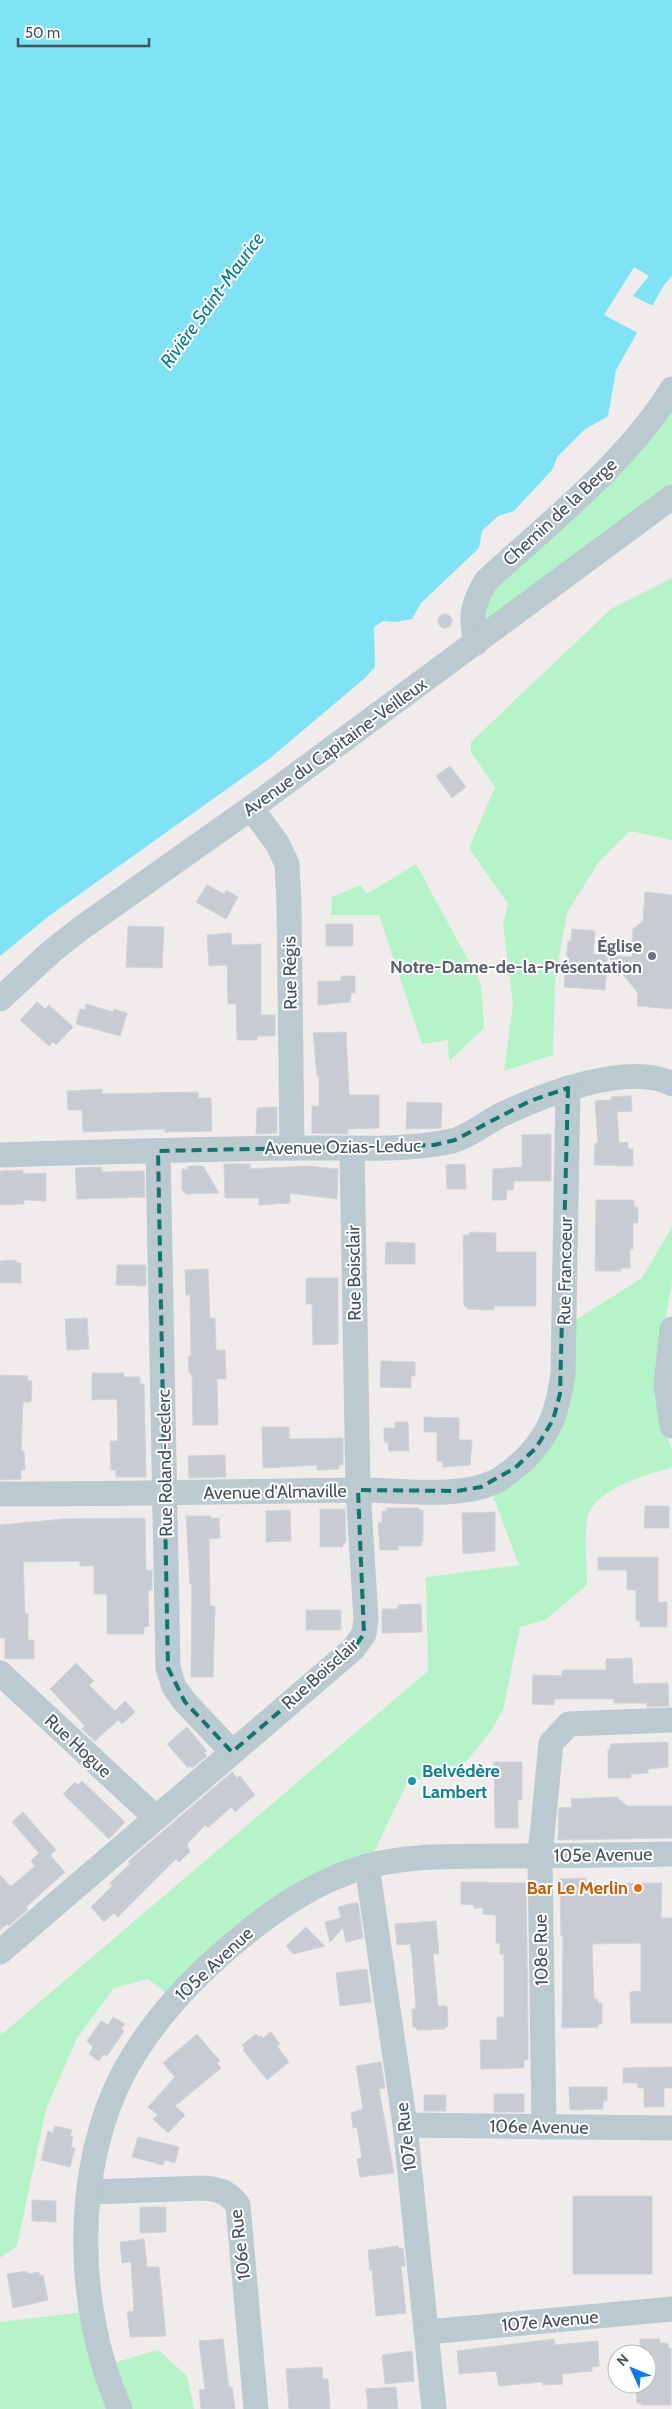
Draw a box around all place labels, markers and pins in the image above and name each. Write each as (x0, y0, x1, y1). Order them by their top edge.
place label: Église Notre-Dame-de-la-Présentation (390, 935, 642, 978)
marker: Église Notre-Dame-de-la-Présentation (646, 950, 658, 962)
place label: Belvédère Lambert (422, 1760, 500, 1803)
marker: Belvédère Lambert (406, 1775, 418, 1787)
place label: Bar Le Merlin (527, 1877, 628, 1899)
marker: Bar Le Merlin (632, 1882, 644, 1894)

